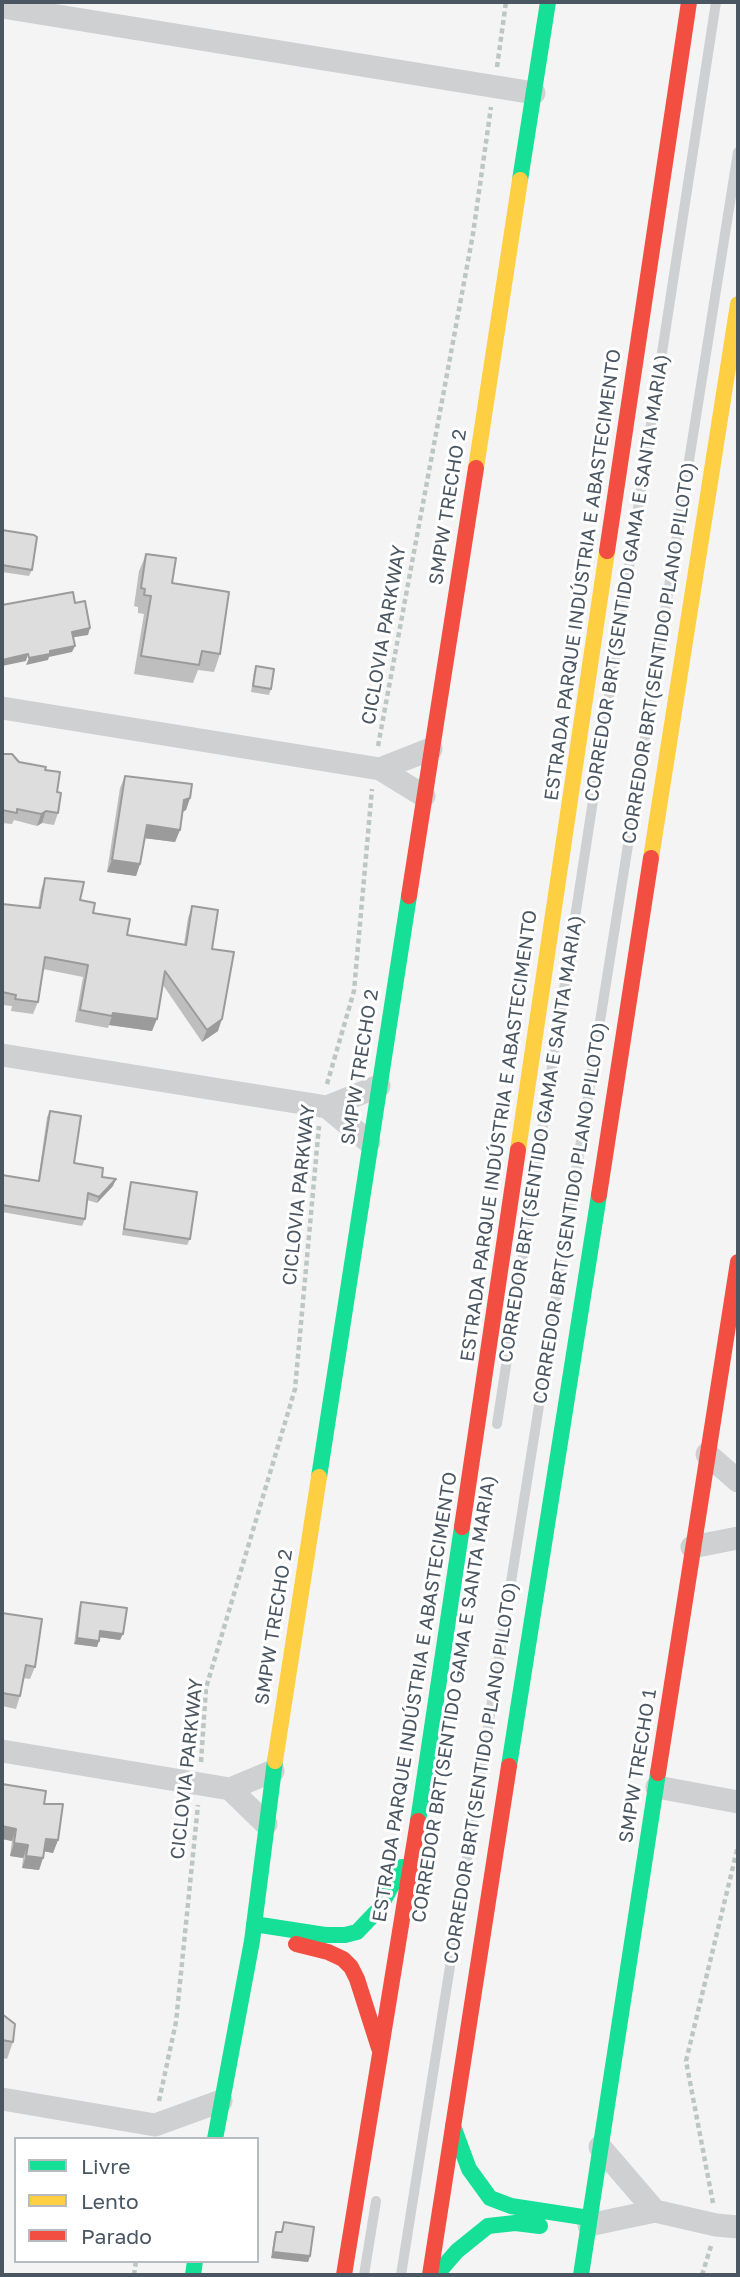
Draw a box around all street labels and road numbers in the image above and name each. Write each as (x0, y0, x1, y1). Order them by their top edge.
street label: ESTRADA PARQUE INDÚSTRIA E ABASTECIMENTO (540, 348, 626, 802)
street label: CORREDOR BRT(SENTIDO GAMA E SANTA MARIA) (580, 353, 674, 803)
street label: SMPW TRECHO 2 (424, 428, 472, 586)
street label: CORREDOR BRT(SENTIDO PLANO PILOTO) (618, 460, 700, 846)
street label: CICLOVIA PARKWAY (357, 544, 411, 726)
street label: ESTRADA PARQUE INDÚSTRIA E ABASTECIMENTO (456, 909, 542, 1363)
street label: CORREDOR BRT(SENTIDO GAMA E SANTA MARIA) (494, 914, 588, 1364)
street label: SMPW TRECHO 2 (336, 988, 384, 1146)
street label: CORREDOR BRT(SENTIDO PLANO PILOTO) (529, 1020, 611, 1406)
street label: CICLOVIA PARKWAY (278, 1103, 320, 1287)
street label: ESTRADA PARQUE INDÚSTRIA E ABASTECIMENTO (368, 1470, 462, 1924)
street label: CORREDOR BRT(SENTIDO GAMA E SANTA MARIA) (407, 1474, 501, 1924)
street label: SMPW TRECHO 2 (250, 1548, 298, 1706)
street label: CORREDOR BRT(SENTIDO PLANO PILOTO) (440, 1580, 522, 1966)
street label: CICLOVIA PARKWAY (166, 1677, 208, 1861)
street label: SMPW TRECHO 1 (615, 1687, 661, 1845)

